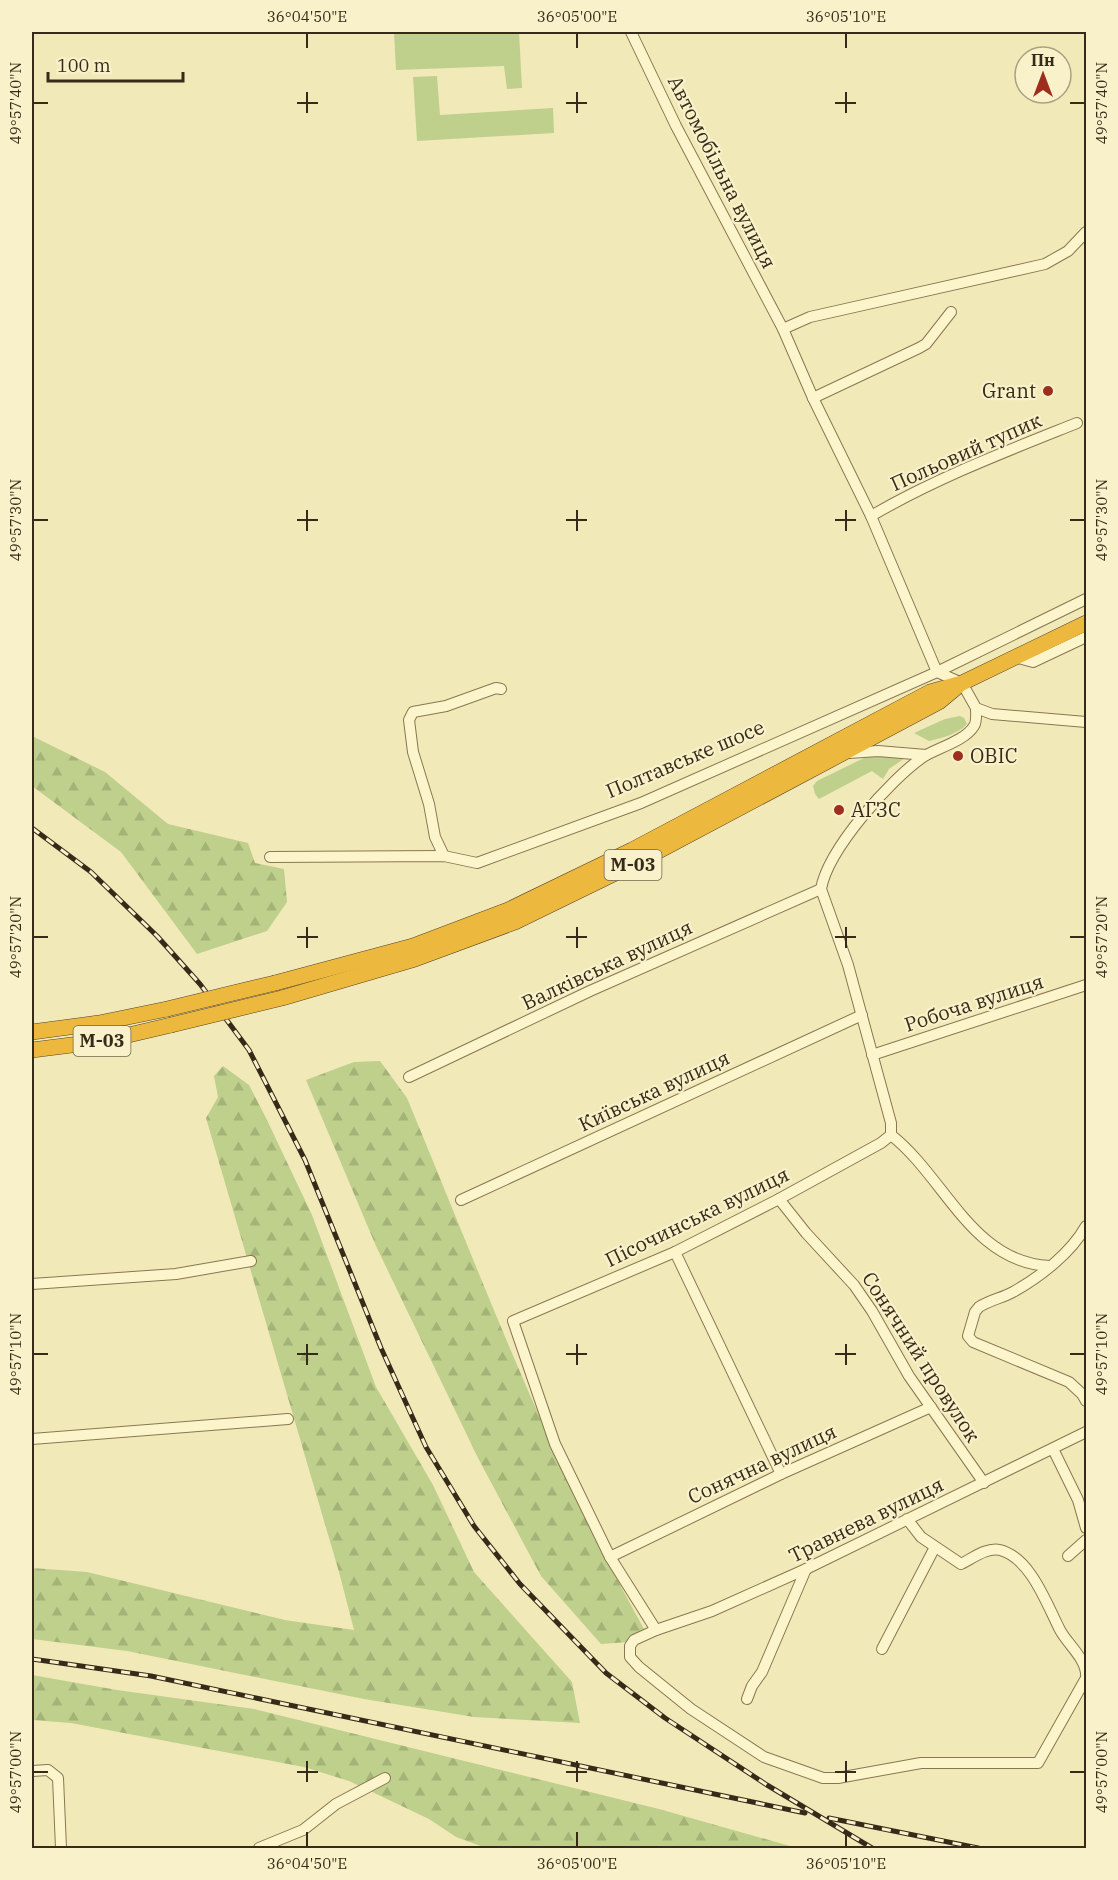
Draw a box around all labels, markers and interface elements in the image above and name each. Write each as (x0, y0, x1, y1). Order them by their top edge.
text: 36°04'50"E (267, 7, 347, 26)
text: 36°05'00"E (537, 7, 617, 26)
text: 36°05'10"E (806, 7, 886, 26)
scale bar (48, 45, 183, 83)
north arrow (1013, 45, 1073, 105)
text: Пн (1031, 50, 1055, 70)
text: 100 m (57, 54, 111, 77)
text: 49°57'40"N (6, 62, 25, 144)
text: 49°57'40"N (1092, 62, 1111, 144)
street label: Автомобільна вулиця (662, 71, 783, 273)
place label: Grant (982, 377, 1036, 404)
marker: Grant (1041, 384, 1055, 398)
street label: Польовий тупик (886, 406, 1046, 497)
text: 49°57'30"N (6, 479, 25, 561)
text: 49°57'30"N (1092, 479, 1111, 561)
street label: Полтавське шосе (602, 713, 768, 804)
place label: ОВІС (970, 742, 1018, 769)
marker: ОВІС (951, 749, 965, 763)
place label: АГЗС (851, 796, 901, 823)
marker: АГЗС (832, 803, 846, 817)
road number: М-03 (604, 850, 662, 880)
text: 49°57'20"N (6, 896, 25, 978)
text: 49°57'20"N (1092, 896, 1111, 978)
street label: Валківська вулиця (517, 913, 696, 1016)
street label: Робоча вулиця (901, 967, 1047, 1038)
road number: М-03 (74, 1026, 130, 1056)
street label: Київська вулиця (574, 1044, 734, 1137)
street label: Пісочинська вулиця (600, 1160, 793, 1273)
street label: Сонячний провулок (856, 1266, 987, 1448)
text: 49°57'10"N (6, 1313, 25, 1395)
text: 49°57'10"N (1092, 1313, 1111, 1395)
street label: Сонячна вулиця (683, 1417, 841, 1510)
street label: Травнева вулиця (784, 1470, 948, 1569)
text: 49°57'00"N (6, 1731, 25, 1813)
text: 49°57'00"N (1092, 1731, 1111, 1813)
text: 36°04'50"E (267, 1854, 347, 1873)
text: 36°05'00"E (537, 1854, 617, 1873)
text: 36°05'10"E (806, 1854, 886, 1873)

